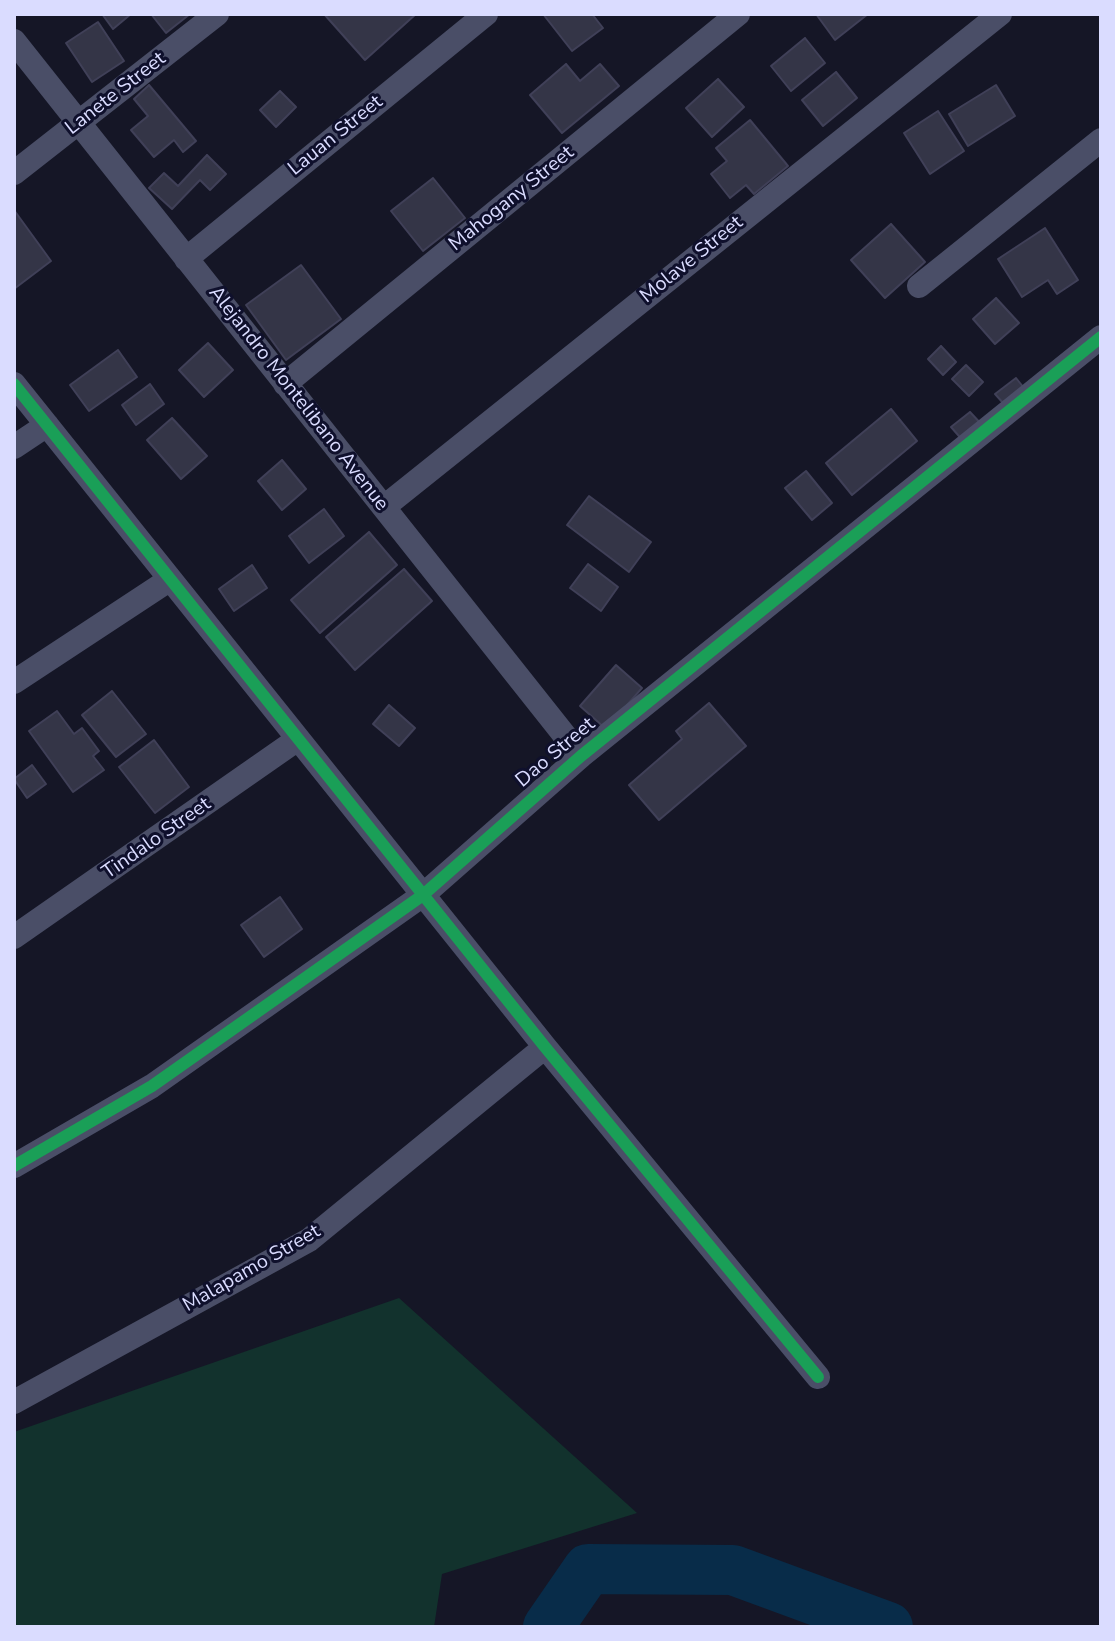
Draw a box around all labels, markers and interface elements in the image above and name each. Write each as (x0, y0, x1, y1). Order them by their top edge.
street label: Lanete Street (61, 47, 171, 141)
street label: Lauan Street (284, 91, 388, 181)
street label: Mahogany Street (445, 141, 579, 257)
street label: Molave Street (636, 211, 748, 309)
street label: Alejandro Montelibano Avenue (203, 282, 393, 516)
street label: Dao Street (511, 713, 601, 793)
street label: Tindalo Street (98, 793, 216, 885)
street label: Malapamo Street (179, 1220, 325, 1318)

